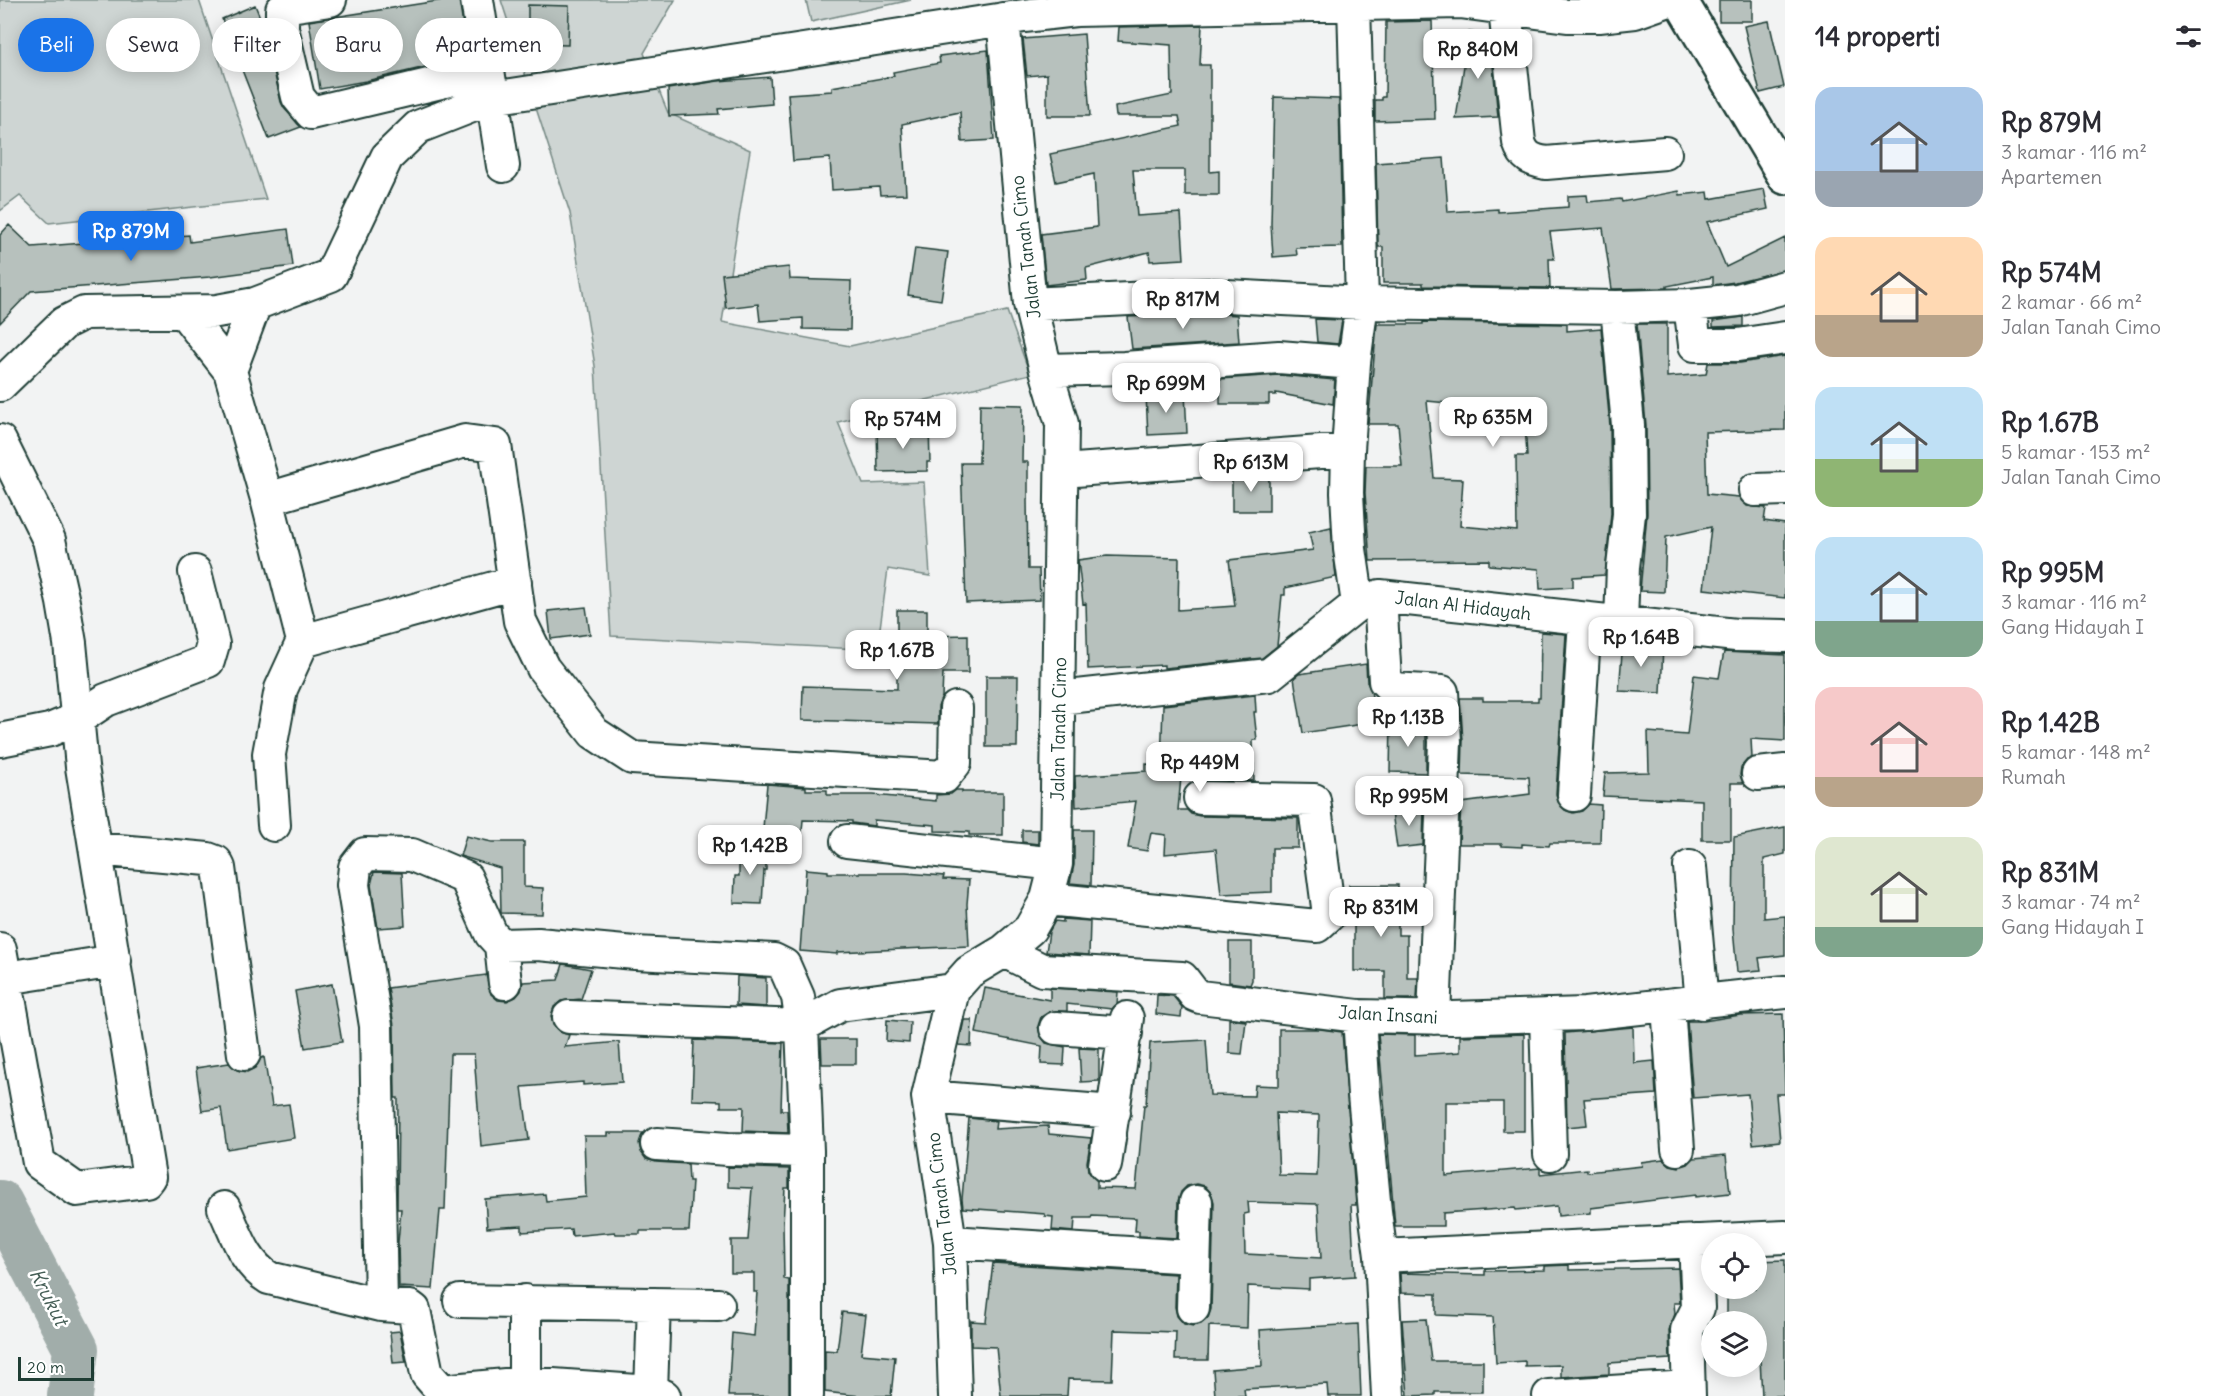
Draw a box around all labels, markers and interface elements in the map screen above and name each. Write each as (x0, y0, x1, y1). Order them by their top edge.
chip: Beli (18, 18, 94, 72)
chip: Sewa (106, 18, 200, 72)
chip: Filter (212, 18, 302, 72)
chip: Baru (314, 18, 403, 72)
chip: Apartemen (415, 18, 563, 72)
text: 14 properti (1815, 20, 1940, 53)
icon: filters (2172, 20, 2205, 53)
pin: Rp 840M (1423, 29, 1533, 80)
text: Rp 840M (1437, 36, 1519, 61)
text: Rp 879M (2001, 106, 2102, 139)
icon: home (1863, 111, 1935, 183)
text: 3 kamar · 116 m² (2001, 139, 2147, 164)
text: Apartemen (2001, 164, 2102, 189)
street label: Jalan Tanah Cimo (1005, 174, 1046, 320)
pin: Rp 879M (76, 211, 186, 262)
text: Rp 879M (92, 218, 170, 243)
text: Rp 574M (2001, 256, 2102, 289)
icon: home (1863, 261, 1935, 333)
pin: Rp 817M (1128, 279, 1238, 330)
text: Rp 817M (1146, 286, 1220, 311)
text: 2 kamar · 66 m² (2001, 289, 2142, 314)
text: Jalan Tanah Cimo (2001, 314, 2161, 339)
pin: Rp 699M (1111, 363, 1221, 414)
text: Rp 699M (1126, 370, 1206, 395)
pin: Rp 635M (1438, 397, 1548, 448)
pin: Rp 574M (848, 399, 958, 450)
text: Rp 635M (1453, 404, 1533, 429)
text: Rp 574M (864, 406, 942, 431)
text: Rp 1.67B (2001, 406, 2099, 439)
icon: home (1863, 411, 1935, 483)
text: 5 kamar · 153 m² (2001, 439, 2150, 464)
pin: Rp 613M (1196, 442, 1306, 493)
text: Rp 613M (1213, 449, 1289, 474)
text: Jalan Tanah Cimo (2001, 464, 2161, 489)
text: Rp 995M (2001, 556, 2105, 589)
icon: home (1863, 561, 1935, 633)
street label: Jalan Al Hidayah (1394, 586, 1532, 625)
text: 3 kamar · 116 m² (2001, 589, 2147, 614)
text: Gang Hidayah I (2001, 614, 2144, 639)
pin: Rp 1.64B (1579, 617, 1703, 668)
text: Rp 1.64B (1602, 624, 1680, 649)
pin: Rp 1.67B (835, 630, 959, 681)
text: Rp 1.67B (859, 637, 935, 662)
street label: Jalan Tanah Cimo (1046, 657, 1071, 801)
pin: Rp 1.13B (1346, 697, 1470, 748)
text: Rp 1.13B (1372, 704, 1444, 729)
text: Rp 1.42B (2001, 706, 2100, 739)
icon: home (1863, 711, 1935, 783)
text: 5 kamar · 148 m² (2001, 739, 2151, 764)
pin: Rp 449M (1145, 742, 1255, 793)
text: Rp 449M (1160, 749, 1240, 774)
text: Rumah (2001, 764, 2066, 789)
pin: Rp 995M (1354, 776, 1464, 827)
text: Rp 995M (1369, 783, 1449, 808)
pin: Rp 1.42B (688, 825, 812, 876)
text: Rp 1.42B (712, 832, 788, 857)
text: Rp 831M (2001, 856, 2099, 889)
icon: home (1863, 861, 1935, 933)
pin: Rp 831M (1326, 887, 1436, 938)
text: 3 kamar · 74 m² (2001, 889, 2140, 914)
text: Rp 831M (1343, 894, 1419, 919)
text: Gang Hidayah I (2001, 914, 2144, 939)
street label: Jalan Insani (1338, 1000, 1438, 1029)
street label: Jalan Tanah Cimo (921, 1131, 962, 1277)
map controls (1701, 1233, 1767, 1377)
button: locate (1701, 1233, 1767, 1299)
water label: Krukut (25, 1264, 75, 1332)
button: layers (1701, 1311, 1767, 1377)
scale bar (18, 1354, 94, 1382)
text: 20 m (27, 1357, 64, 1377)

